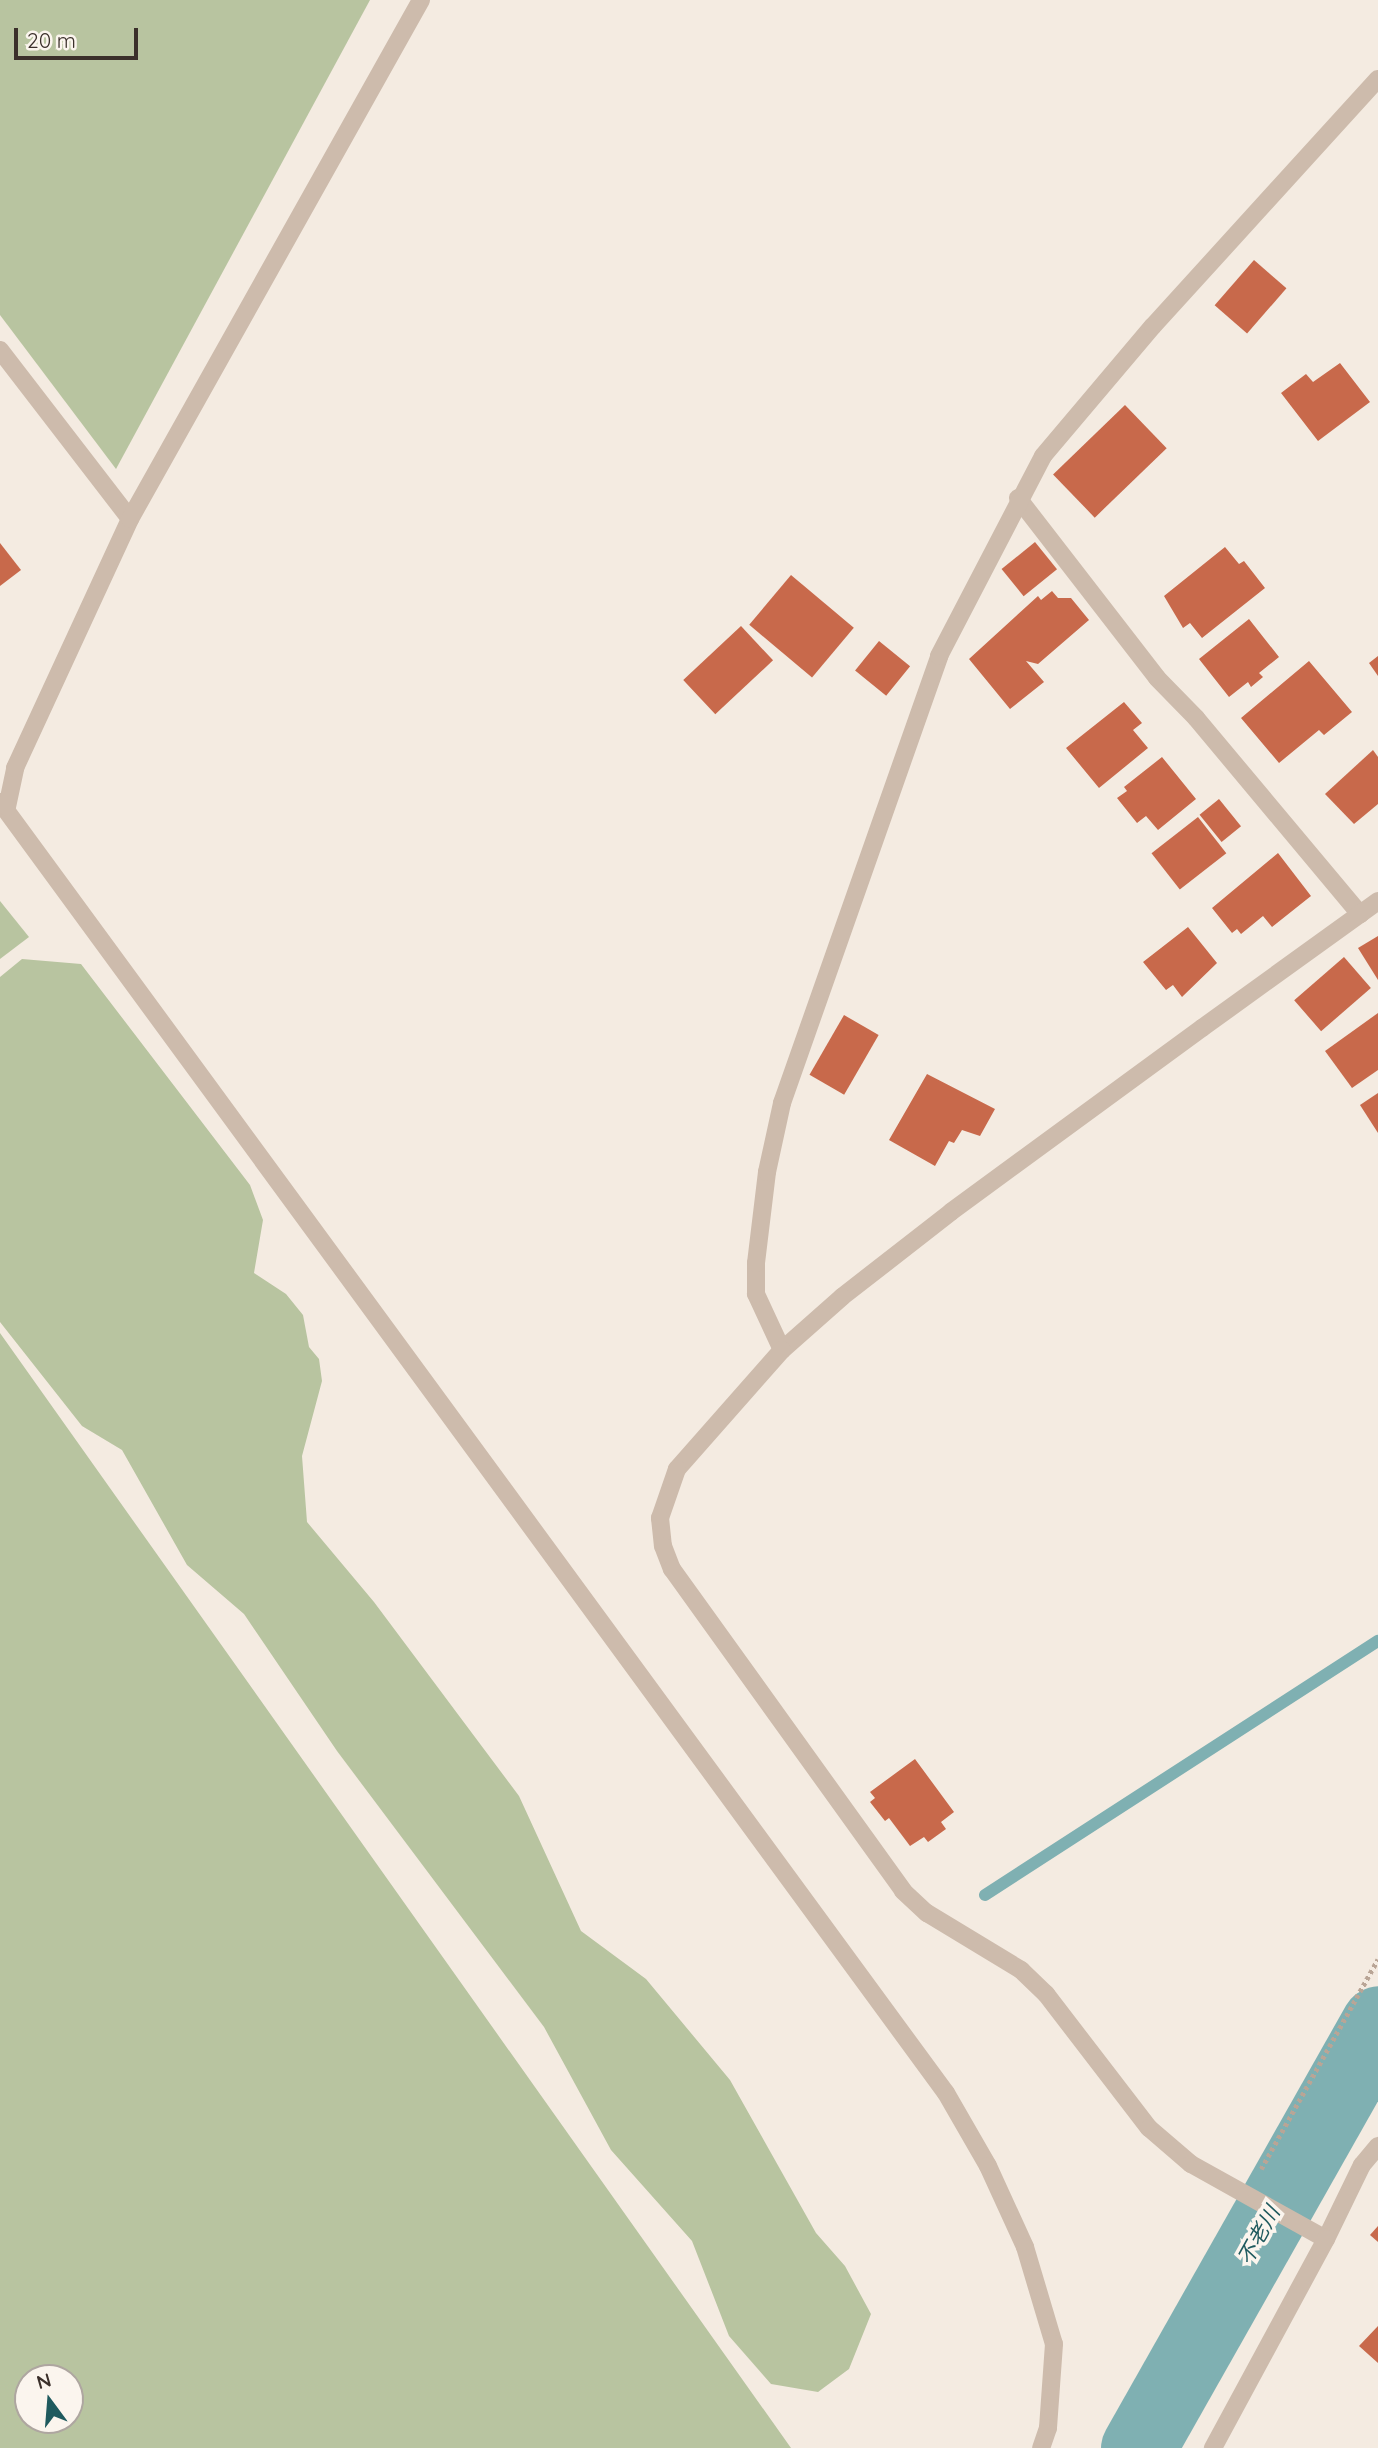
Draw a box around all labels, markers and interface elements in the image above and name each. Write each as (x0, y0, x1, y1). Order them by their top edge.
scale bar (18, 14, 142, 58)
text: 20 m (27, 27, 76, 53)
water label: 不老川 (1232, 2201, 1284, 2269)
north arrow (14, 2364, 84, 2434)
text: N (34, 2367, 54, 2394)

